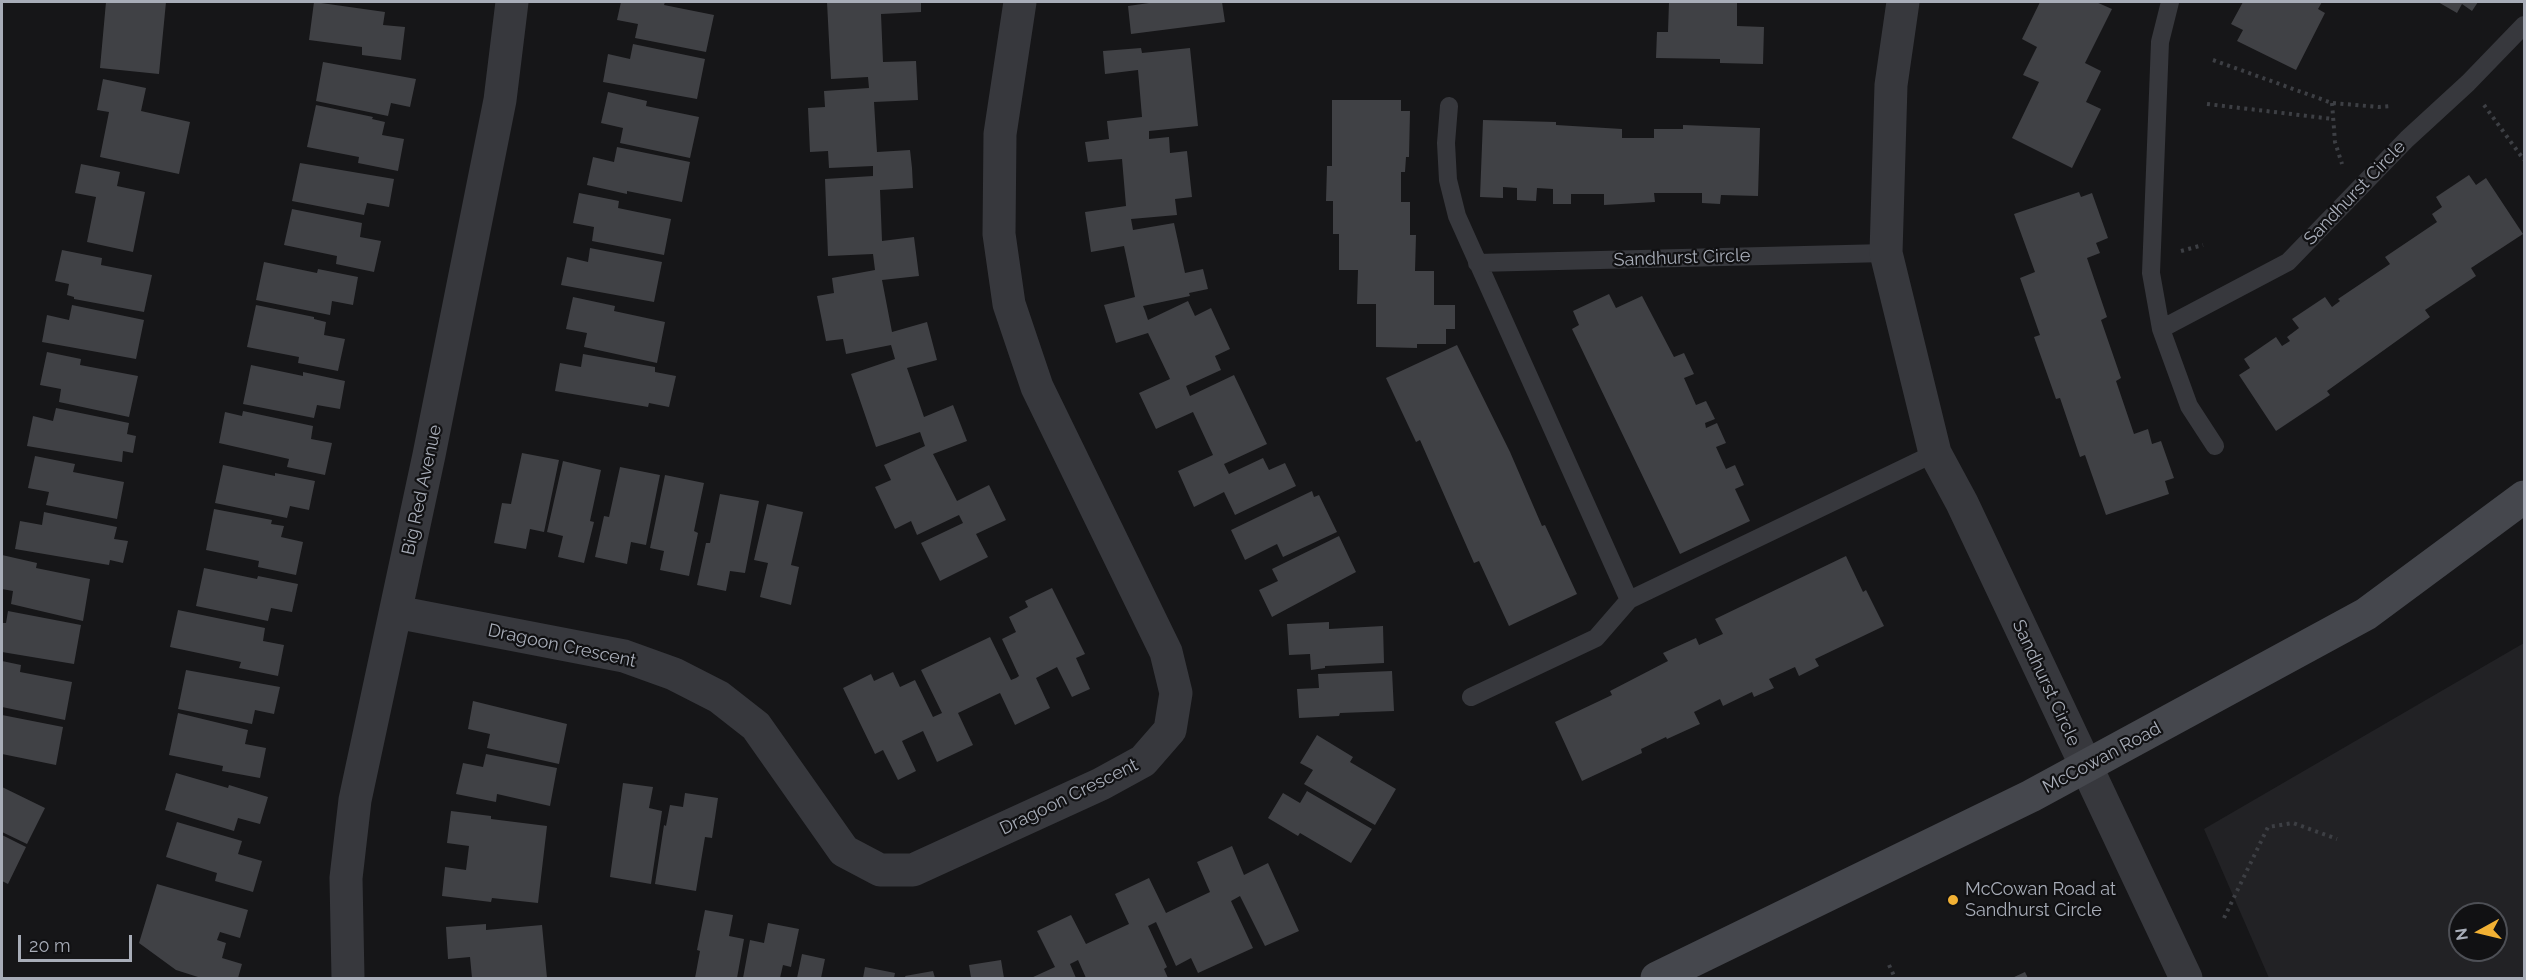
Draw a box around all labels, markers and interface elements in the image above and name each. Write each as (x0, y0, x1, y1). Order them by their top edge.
street label: Sandhurst Circle (2300, 136, 2410, 250)
street label: Sandhurst Circle (1613, 245, 1751, 271)
street label: Big Red Avenue (398, 423, 446, 557)
street label: Sandhurst Circle (2007, 616, 2085, 750)
street label: Dragoon Crescent (486, 620, 638, 672)
street label: McCowan Road (2039, 718, 2165, 798)
street label: Dragoon Crescent (996, 754, 1142, 840)
place label: McCowan Road at Sandhurst Circle (1965, 879, 2116, 922)
marker: McCowan Road at Sandhurst Circle (1946, 893, 1960, 907)
north arrow (2448, 902, 2508, 962)
scale bar (21, 923, 135, 961)
text: N (2451, 927, 2472, 942)
text: 20 m (29, 935, 71, 956)

